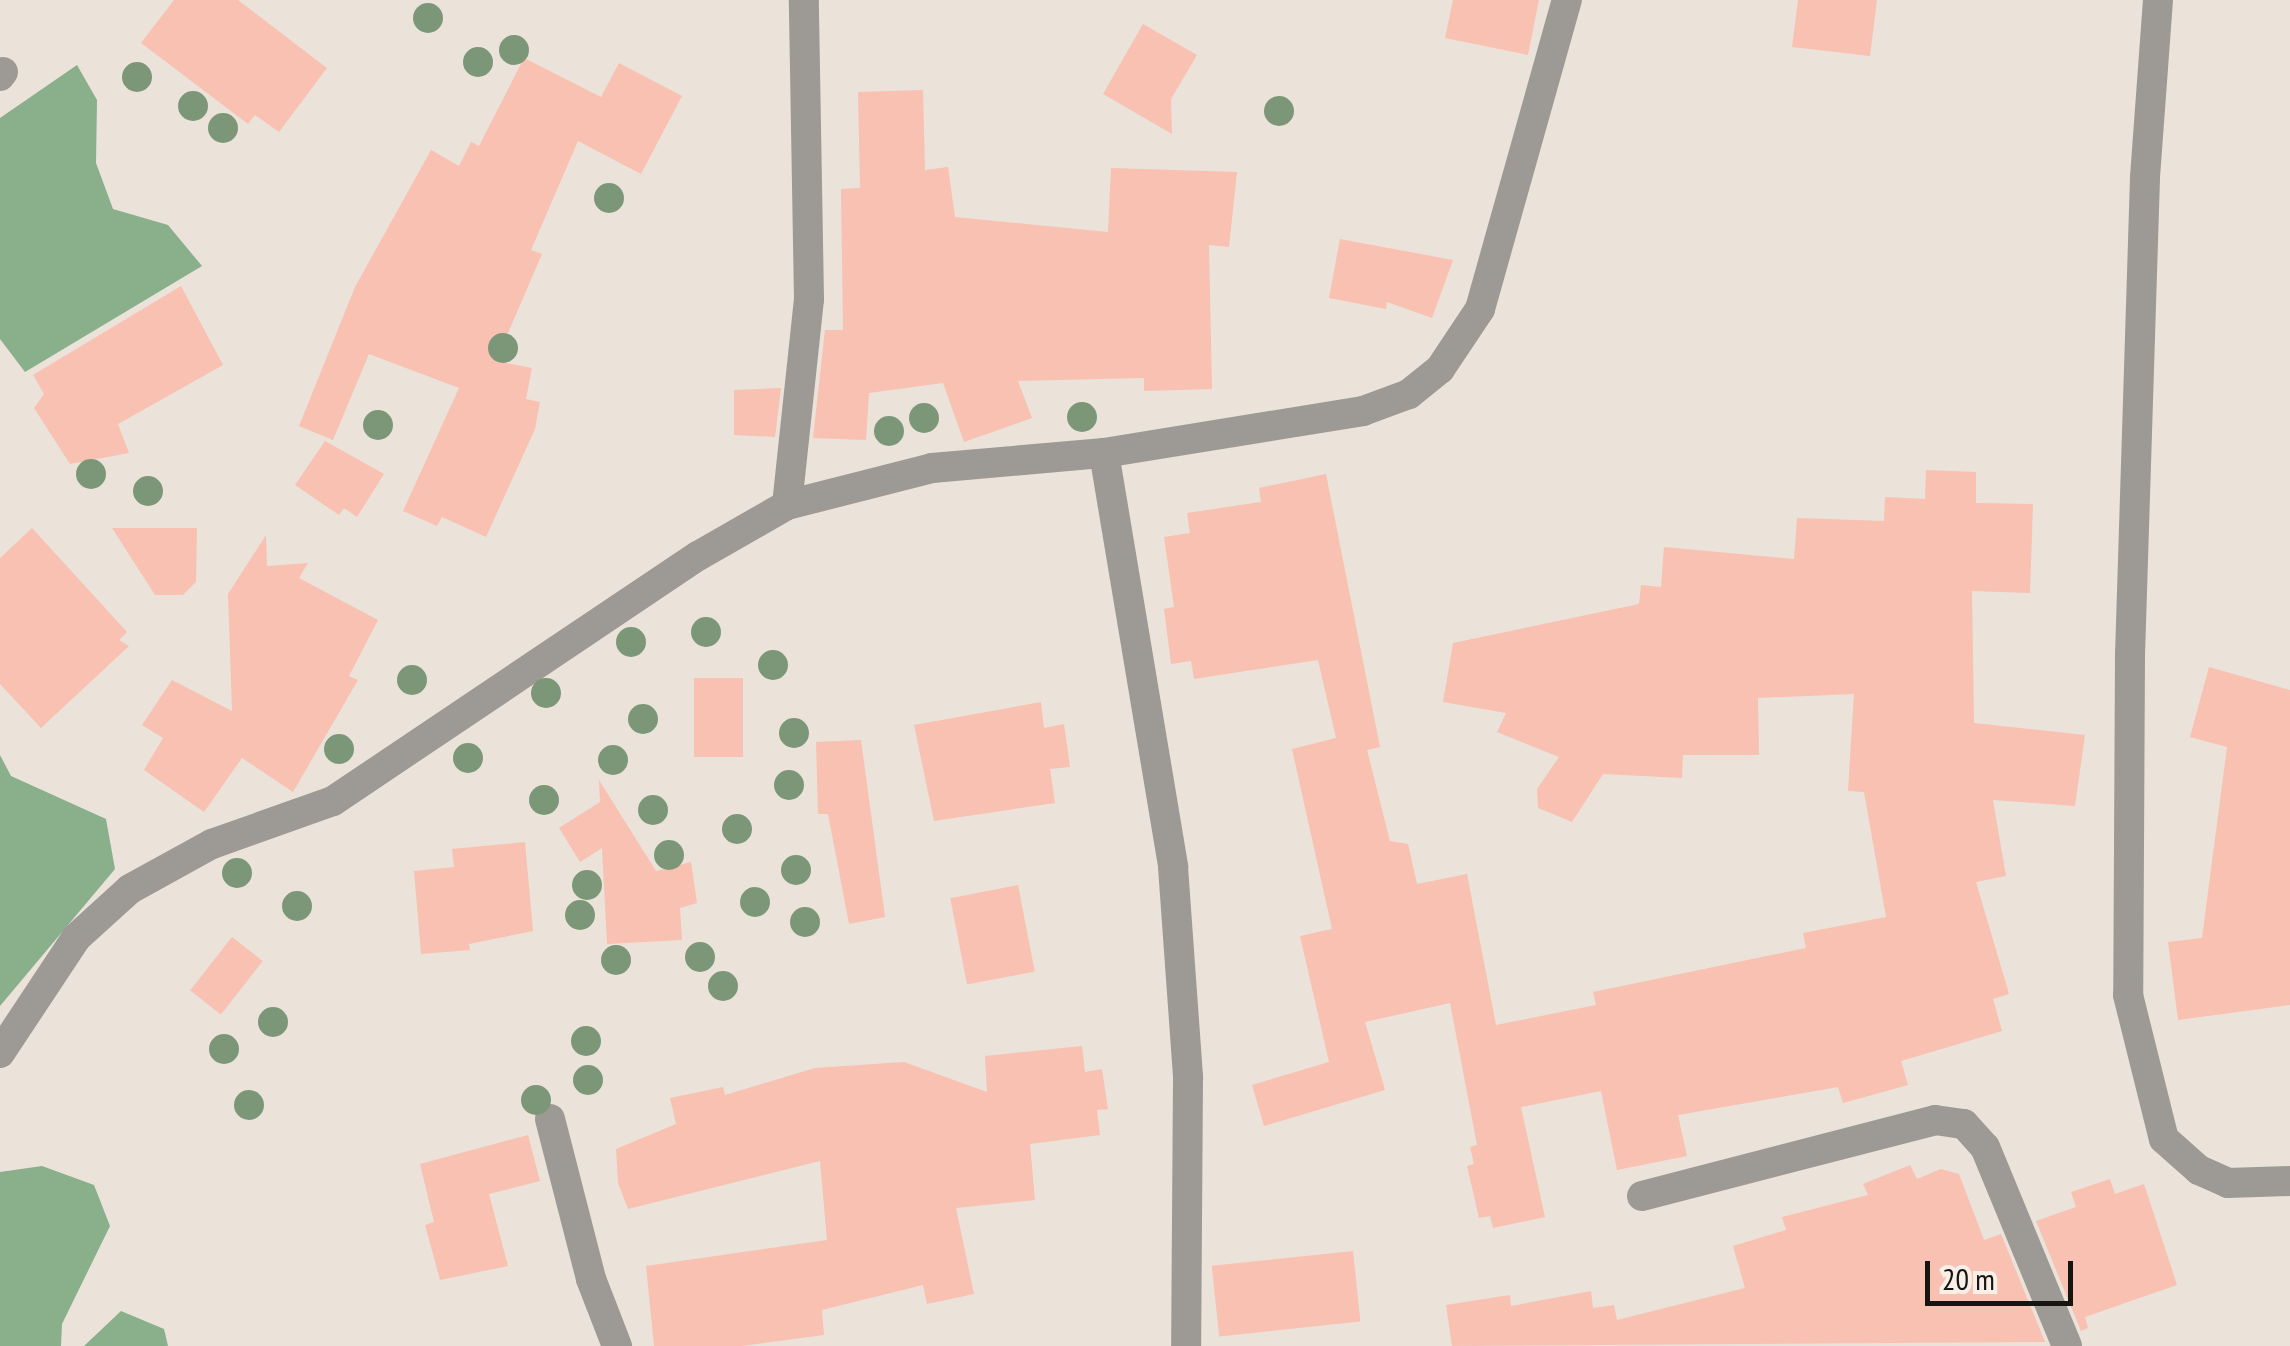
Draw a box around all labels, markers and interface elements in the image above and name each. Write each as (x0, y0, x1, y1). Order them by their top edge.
scale bar (1930, 1241, 2078, 1303)
text: 20 m (1942, 1259, 1995, 1298)

